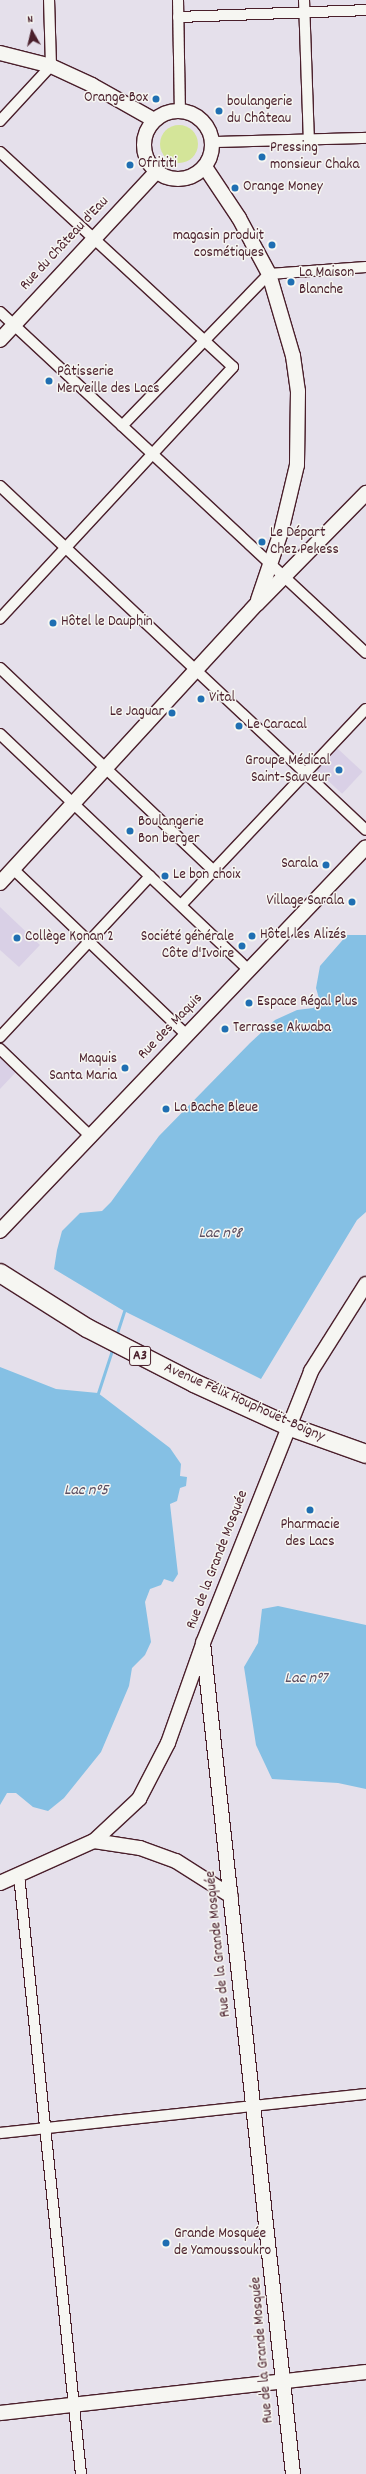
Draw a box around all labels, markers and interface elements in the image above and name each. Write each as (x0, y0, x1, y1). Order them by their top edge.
north arrow (12, 12, 52, 52)
text: N (27, 12, 34, 28)
place label: Orange Box (84, 90, 148, 108)
place label: boulangerie du Château (227, 93, 292, 128)
marker: Orange Box (151, 94, 161, 104)
marker: boulangerie du Château (214, 106, 224, 116)
place label: Pressing monsieur Chaka (270, 139, 360, 174)
marker: Pressing monsieur Chaka (257, 152, 267, 162)
place label: Ofrititi (138, 156, 177, 174)
marker: Ofrititi (125, 160, 135, 170)
place label: Orange Money (243, 179, 323, 197)
marker: Orange Money (230, 183, 240, 193)
street label: Rue du Château d'Eau (17, 193, 113, 295)
place label: magasin produit cosmétiques (173, 227, 264, 262)
marker: magasin produit cosmétiques (267, 240, 277, 250)
place label: La Maison Blanche (299, 264, 354, 299)
marker: La Maison Blanche (286, 277, 296, 287)
place label: Pâtisserie Merveille des Lacs (57, 363, 160, 398)
marker: Pâtisserie Merveille des Lacs (44, 376, 54, 386)
place label: Le Départ Chez Pekess (270, 524, 339, 559)
marker: Le Départ Chez Pekess (257, 537, 267, 547)
place label: Hôtel le Dauphin (61, 614, 153, 632)
marker: Hôtel le Dauphin (48, 618, 58, 628)
place label: Vital (209, 690, 235, 708)
marker: Vital (196, 694, 206, 704)
place label: Le Jaguar (110, 704, 164, 722)
marker: Le Jaguar (167, 708, 177, 718)
place label: Le Caracal (247, 717, 307, 735)
marker: Le Caracal (234, 721, 244, 731)
place label: Groupe Médical Saint-Sauveur (245, 752, 330, 787)
marker: Groupe Médical Saint-Sauveur (333, 764, 345, 776)
place label: Boulangerie Bon berger (138, 813, 204, 848)
marker: Boulangerie Bon berger (125, 826, 135, 836)
place label: Sarala (281, 856, 318, 874)
marker: Sarala (321, 860, 331, 870)
place label: Le bon choix (173, 867, 241, 885)
marker: Le bon choix (160, 871, 170, 881)
place label: Village Sarala (266, 893, 344, 911)
marker: Village Sarala (347, 897, 357, 907)
place label: Hôtel les Alizés (260, 927, 346, 945)
place label: Société générale Côte d'Ivoire (141, 928, 234, 963)
place label: Collège Konan 2 (25, 929, 114, 947)
marker: Hôtel les Alizés (247, 931, 257, 941)
marker: Collège Konan 2 (12, 933, 22, 943)
marker: Société générale Côte d'Ivoire (237, 941, 247, 951)
street label: Rue des Maquis (135, 990, 207, 1064)
place label: Espace Régal Plus (257, 994, 358, 1012)
marker: Espace Régal Plus (244, 998, 254, 1008)
place label: Terrasse Akwaba (233, 1020, 331, 1038)
marker: Terrasse Akwaba (220, 1024, 230, 1034)
place label: Maquis Santa Maria (49, 1050, 117, 1085)
marker: Maquis Santa Maria (120, 1063, 130, 1073)
place label: La Bache Bleue (174, 1100, 258, 1118)
marker: La Bache Bleue (161, 1104, 171, 1114)
water label: Lac n°8 (198, 1224, 242, 1244)
road number: A3 (129, 1344, 151, 1368)
street label: Avenue Félix Houphouët-Boigny (161, 1359, 327, 1447)
water label: Lac n°5 (64, 1481, 108, 1501)
street label: Rue de la Grande Mosquée (183, 1488, 253, 1632)
marker: Pharmacie des Lacs (305, 1505, 315, 1515)
place label: Pharmacie des Lacs (281, 1516, 339, 1551)
water label: Lac n°7 (285, 1669, 327, 1689)
street label: Rue de la Grande Mosquée (202, 1870, 236, 2018)
place label: Grande Mosquée de Yamoussoukro (174, 2225, 271, 2260)
marker: Grande Mosquée de Yamoussoukro (161, 2238, 171, 2248)
street label: Rue de la Grande Mosquée (248, 2276, 278, 2424)

